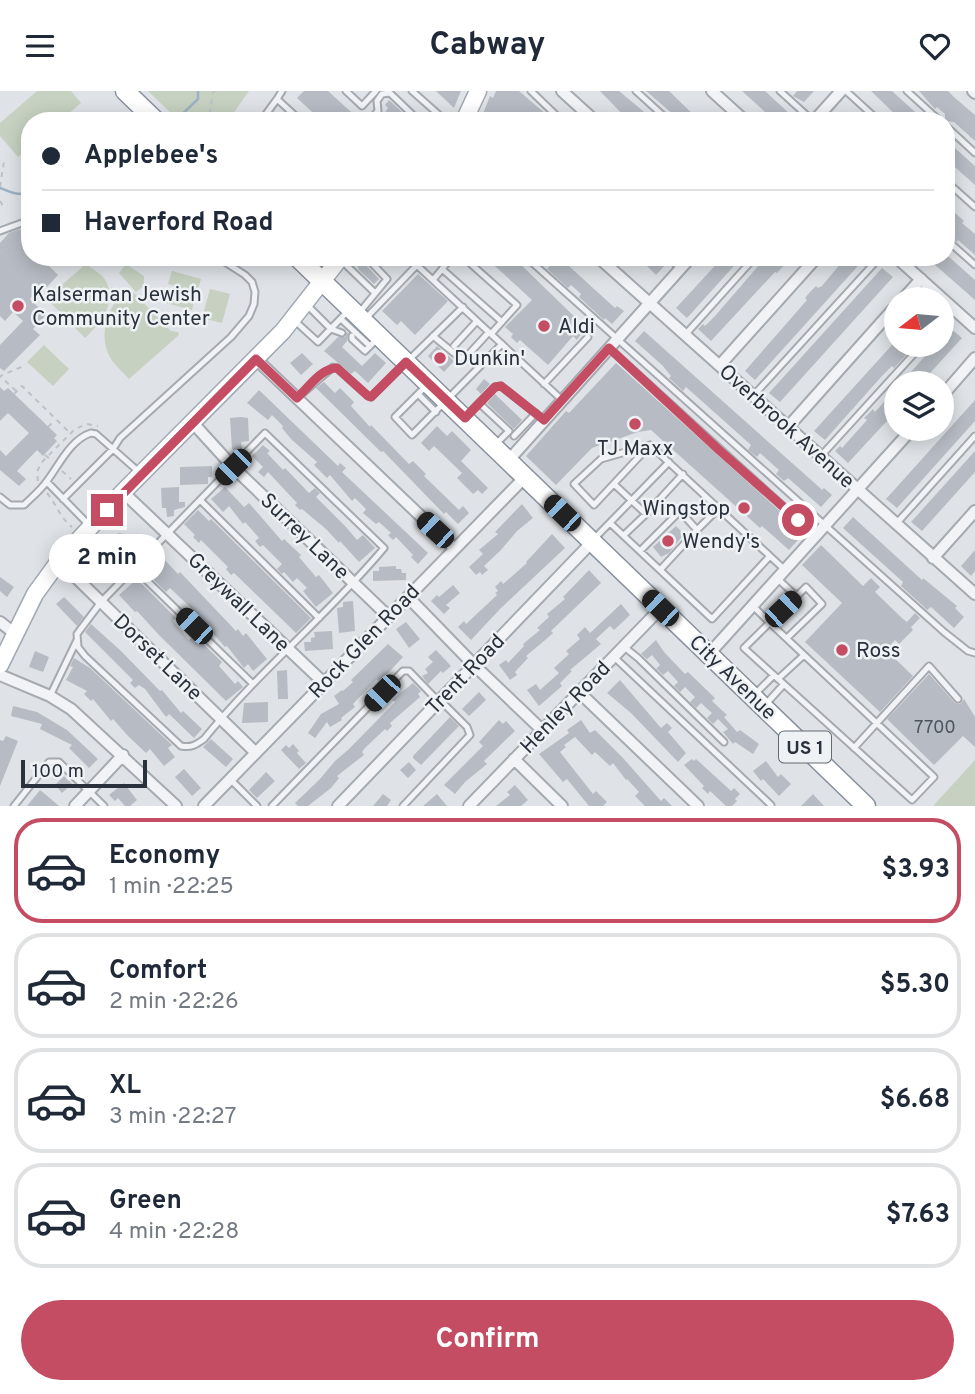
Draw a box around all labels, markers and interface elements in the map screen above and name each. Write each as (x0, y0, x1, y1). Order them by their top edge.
text: Cabway (430, 26, 545, 66)
icon: menu (21, 27, 59, 65)
icon: heart (916, 27, 954, 65)
text: Applebee's (84, 140, 218, 173)
text: Haverford Road (84, 207, 273, 240)
place label: Kalserman Jewish Community Center (32, 282, 210, 333)
north arrow (884, 287, 954, 357)
map controls (884, 287, 954, 441)
marker: Kalserman Jewish Community Center (10, 298, 26, 314)
place label: Aldi (558, 314, 595, 341)
marker: Aldi (536, 318, 552, 334)
place label: Dunkin' (454, 346, 525, 373)
marker: Dunkin' (432, 350, 448, 366)
street label: Overbrook Avenue (712, 359, 860, 495)
button: layers (884, 371, 954, 441)
marker: TJ Maxx (627, 416, 643, 432)
place label: TJ Maxx (597, 436, 673, 463)
car (211, 445, 256, 489)
street label: Surrey Lane (254, 488, 354, 586)
car (540, 491, 585, 535)
route end (91, 494, 123, 526)
place label: Wingstop (642, 496, 730, 523)
marker: Wingstop (736, 500, 752, 516)
route start (782, 504, 814, 536)
car (413, 508, 458, 552)
place label: Wendy's (682, 529, 760, 556)
marker: Wendy's (660, 533, 676, 549)
callout: 2 min (49, 535, 165, 583)
text: 2 min (77, 544, 137, 573)
street label: Greywall Lane (181, 547, 295, 659)
street label: Rock Glen Road (304, 579, 427, 705)
car (638, 586, 683, 630)
car (761, 587, 806, 631)
car (172, 604, 217, 648)
street label: Dorset Lane (107, 609, 207, 707)
street label: Trent Road (421, 629, 511, 721)
street label: City Avenue (682, 630, 782, 727)
place label: Ross (856, 638, 901, 665)
marker: Ross (834, 642, 850, 658)
street label: Henley Road (515, 656, 617, 760)
car (360, 671, 405, 715)
house number: 7700 (914, 717, 956, 740)
road number: US 1 (779, 731, 831, 762)
scale bar (21, 757, 147, 789)
text: 100 m (32, 760, 84, 784)
icon: car (25, 839, 88, 902)
text: Economy (109, 840, 220, 873)
text: $3.93 (881, 854, 950, 887)
text: 1 min · 22:25 (109, 873, 234, 902)
icon: car (25, 954, 88, 1017)
text: Comfort (109, 955, 207, 988)
text: $5.30 (880, 969, 950, 1002)
text: 2 min · 22:26 (109, 988, 239, 1017)
icon: car (25, 1069, 88, 1132)
text: XL (109, 1070, 141, 1103)
text: $6.68 (880, 1084, 950, 1117)
text: 3 min · 22:27 (109, 1103, 237, 1132)
icon: car (25, 1184, 88, 1247)
text: Green (109, 1185, 182, 1218)
text: $7.63 (886, 1199, 950, 1232)
text: 4 min · 22:28 (109, 1218, 239, 1247)
button: Confirm (21, 1300, 954, 1380)

